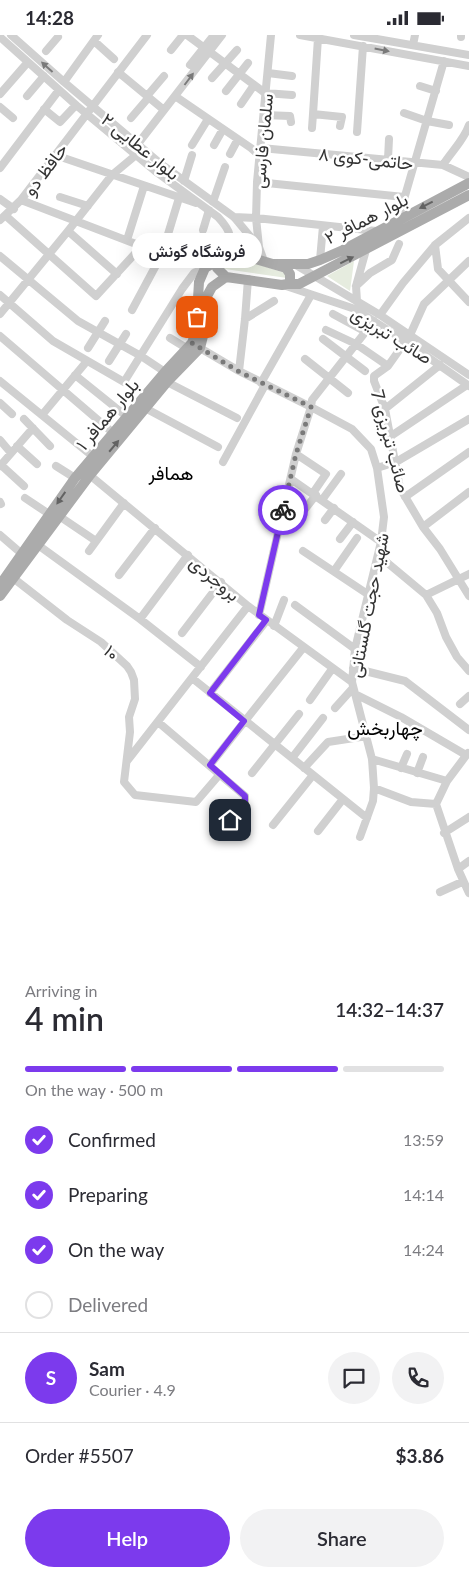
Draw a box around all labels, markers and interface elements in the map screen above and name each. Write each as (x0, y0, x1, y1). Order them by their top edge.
text: 14:28 (25, 6, 74, 29)
one-way arrow (375, 46, 391, 54)
one-way arrow (41, 61, 53, 73)
one-way arrow (183, 73, 194, 86)
street label: سلمان فارسی (247, 93, 278, 190)
street label: بلوار عطایی ۲ (97, 108, 184, 185)
street label: حافظ دو (18, 138, 73, 200)
street label: حاتمی-کوی ۸ (317, 142, 414, 175)
street label: بلوار همافر ۲ (321, 188, 412, 249)
one-way arrow (419, 201, 433, 210)
callout: فروشگاه گونش (132, 232, 262, 267)
text: فروشگاه گونش (149, 241, 245, 260)
one-way arrow (340, 255, 354, 263)
pin (176, 296, 218, 338)
street label: صائب تبریزی (347, 302, 437, 369)
icon: bag (183, 303, 211, 331)
street label: بلوار همافر ۱ (71, 374, 144, 455)
street label: صائب تبریزی 7 (366, 387, 415, 495)
one-way arrow (108, 439, 119, 452)
district label: همافر (147, 461, 194, 485)
courier (258, 485, 308, 535)
one-way arrow (56, 491, 66, 505)
icon: bike (269, 496, 297, 524)
street label: شهید حجت گلستانی (343, 531, 394, 679)
street label: بروجردی (185, 551, 245, 606)
street label: ۱۰ (100, 640, 124, 664)
district label: چهاربخش (347, 716, 423, 742)
pin (209, 799, 251, 841)
icon: home (216, 806, 244, 834)
text: Arriving in (25, 981, 98, 1000)
text: 14:32–14:37 (335, 998, 444, 1021)
text: 4 min (25, 999, 104, 1038)
text: On the way · 500 m (25, 1080, 163, 1099)
icon: check (25, 1126, 53, 1154)
text: Confirmed (68, 1128, 156, 1151)
text: 13:59 (403, 1130, 444, 1149)
icon: check (25, 1181, 53, 1209)
text: Preparing (68, 1183, 148, 1206)
text: 14:14 (403, 1185, 444, 1204)
icon: check (25, 1236, 53, 1264)
text: On the way (68, 1238, 164, 1261)
text: 14:24 (403, 1240, 444, 1259)
text: Delivered (68, 1293, 148, 1316)
button: chat (328, 1352, 380, 1404)
button: phone (392, 1352, 444, 1404)
text: Sam (89, 1357, 125, 1380)
text: S (46, 1366, 56, 1389)
text: Courier · 4.9 (89, 1380, 176, 1399)
text: Order #5507 (25, 1444, 134, 1467)
text: $3.86 (395, 1444, 444, 1467)
button: Help (25, 1509, 230, 1567)
button: Share (240, 1509, 444, 1567)

